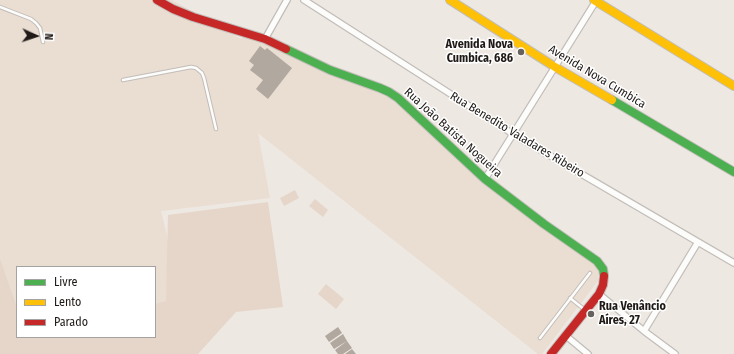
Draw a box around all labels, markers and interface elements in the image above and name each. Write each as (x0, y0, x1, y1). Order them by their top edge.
north arrow (16, 16, 56, 56)
text: N (42, 33, 55, 40)
place label: Avenida Nova Cumbica, 686 (446, 38, 513, 66)
street label: Avenida Nova Cumbica (546, 42, 648, 112)
marker: Avenida Nova Cumbica, 686 (516, 47, 526, 57)
street label: Rua João Batista Nogueira (401, 85, 505, 181)
street label: Rua Benedito Valadares Ribeiro (447, 89, 587, 181)
legend (16, 266, 156, 338)
text: Livre (54, 275, 77, 289)
text: Lento (54, 295, 81, 309)
place label: Rua Venâncio Aíres, 27 (599, 300, 666, 328)
marker: Rua Venâncio Aíres, 27 (586, 309, 596, 319)
text: Parado (54, 315, 88, 329)

